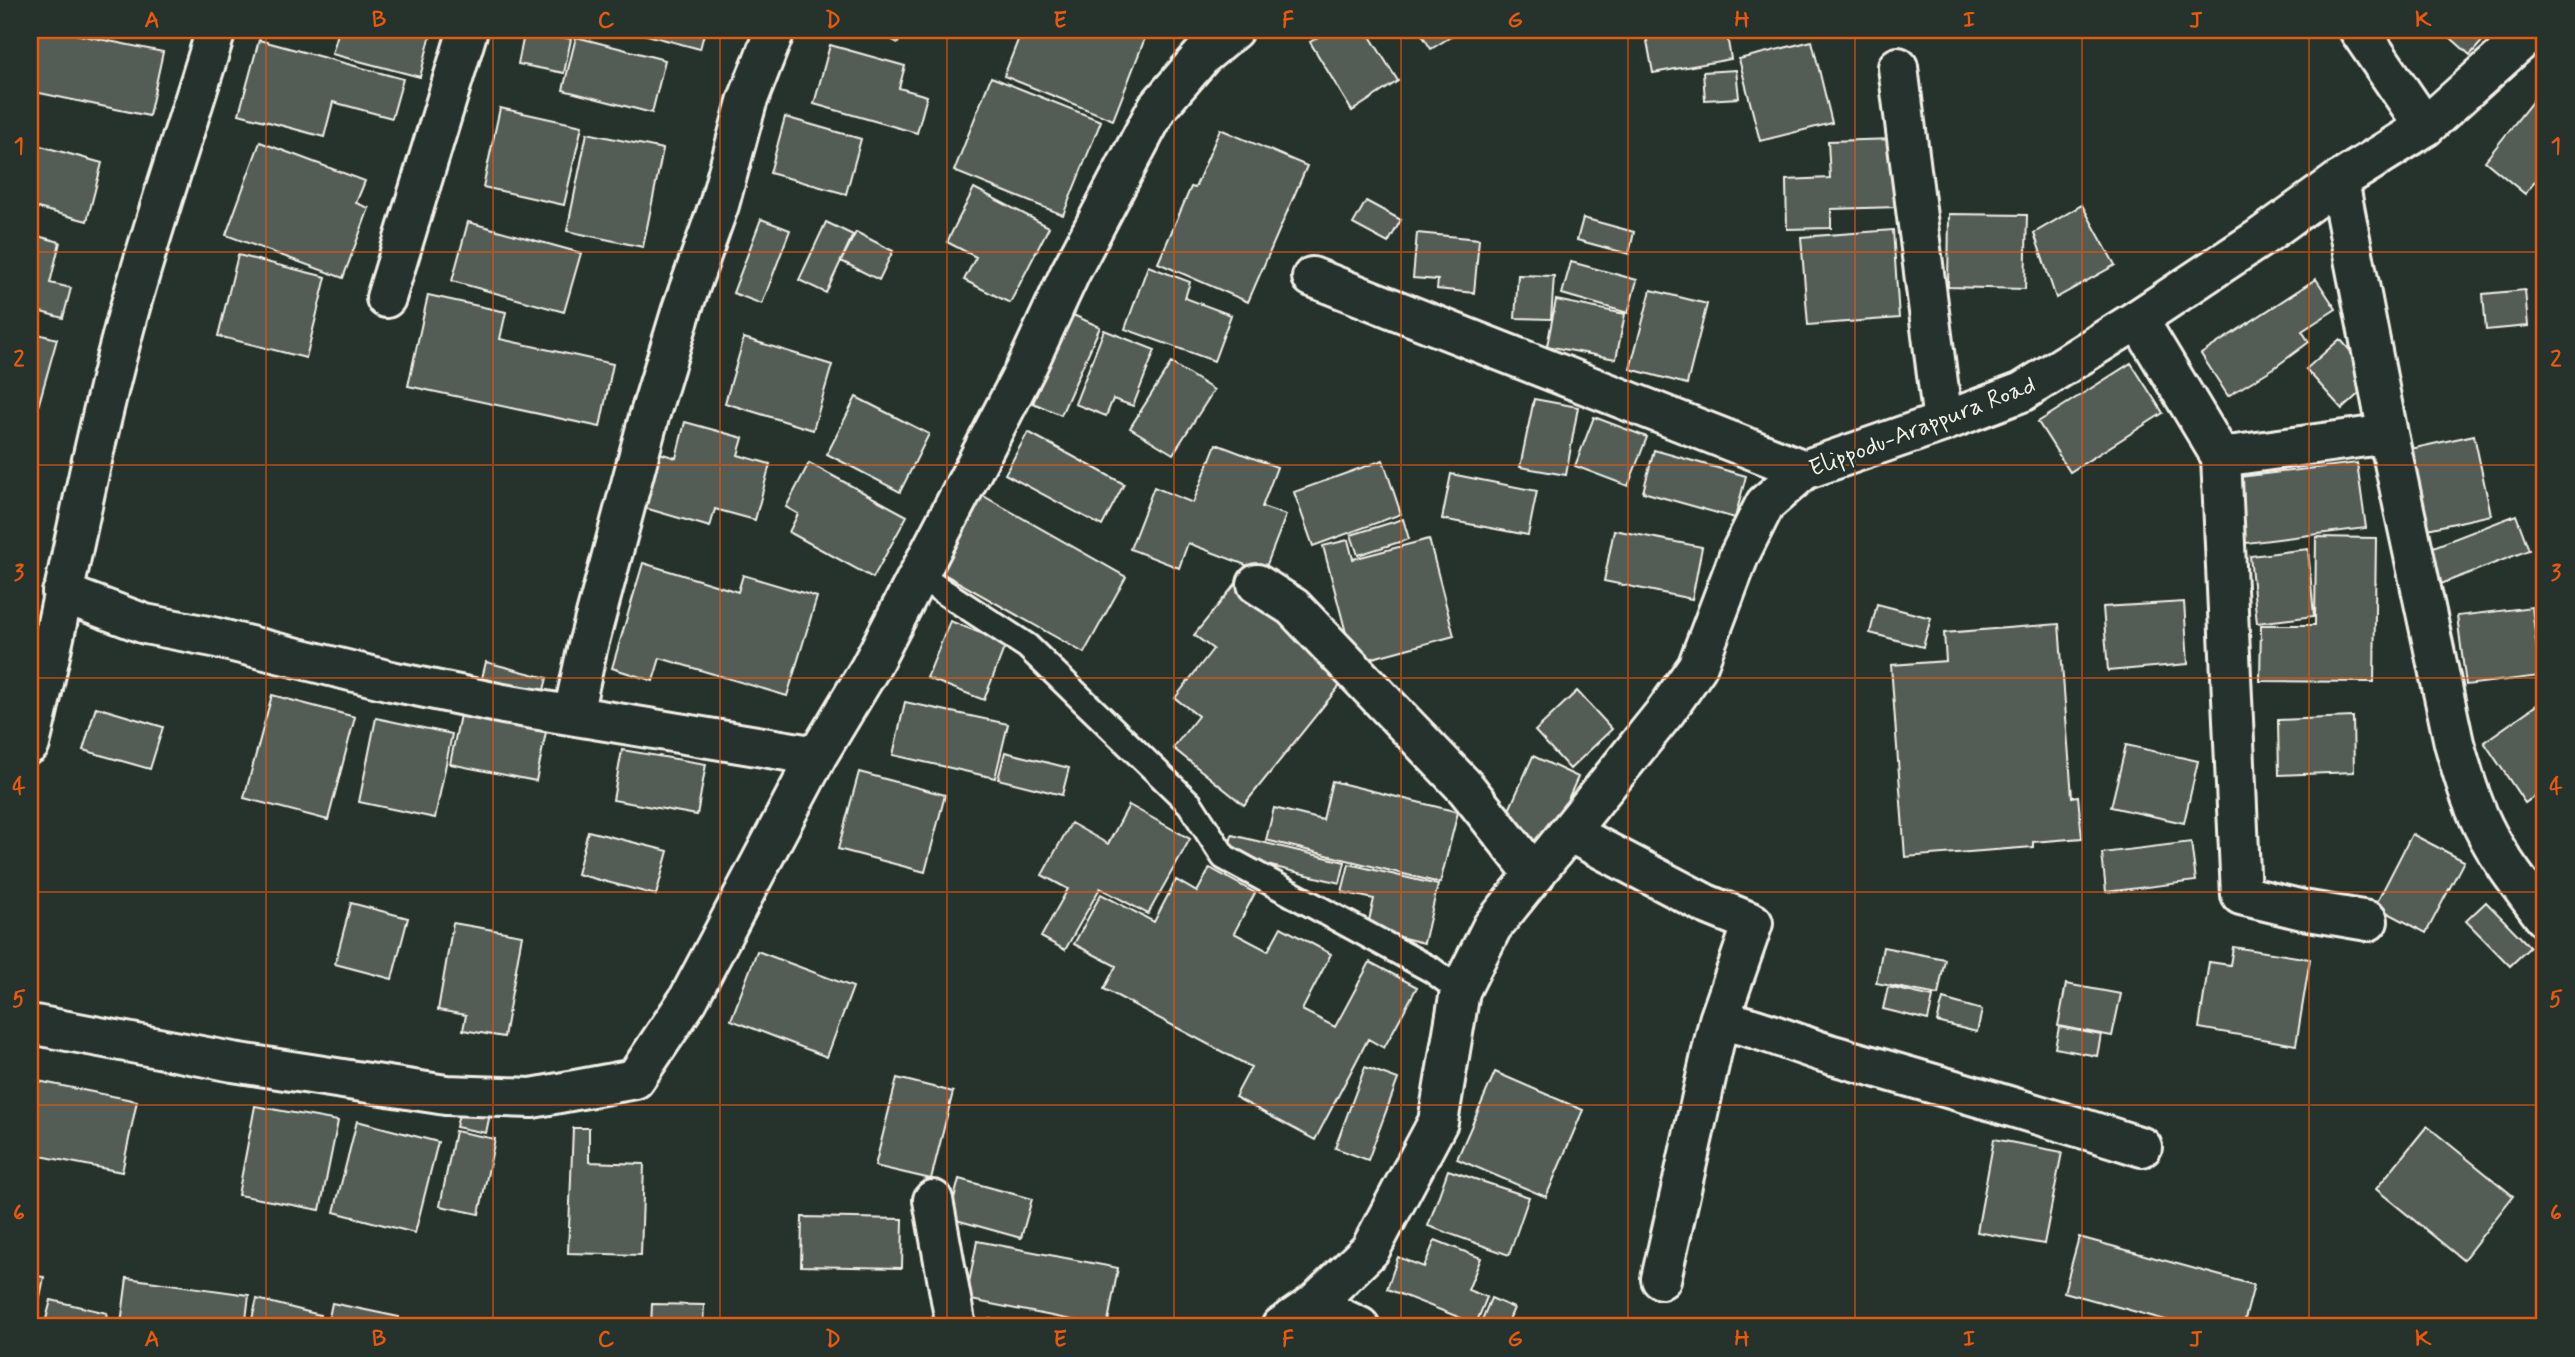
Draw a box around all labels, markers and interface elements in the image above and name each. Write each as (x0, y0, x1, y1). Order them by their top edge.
text: A (144, 6, 160, 36)
text: B (372, 6, 387, 36)
text: C (598, 6, 615, 36)
text: D (825, 6, 841, 36)
text: E (1053, 6, 1067, 36)
text: F (1282, 6, 1294, 36)
text: G (1507, 6, 1523, 36)
text: H (1734, 6, 1750, 36)
text: I (1963, 6, 1975, 36)
text: J (2189, 6, 2203, 36)
text: K (2415, 6, 2432, 36)
text: 1 (14, 132, 24, 162)
text: 1 (2551, 132, 2561, 162)
text: 2 (13, 345, 25, 375)
text: 2 (2550, 345, 2562, 375)
street label: Elippodu-Arappura Road (1805, 370, 2040, 485)
text: 3 (14, 559, 25, 589)
text: 3 (2551, 559, 2562, 589)
text: 4 (12, 772, 26, 802)
text: 4 (2549, 772, 2563, 802)
text: 5 (12, 985, 26, 1015)
text: 5 (2549, 985, 2563, 1015)
text: 6 (13, 1199, 25, 1229)
text: 6 (2550, 1199, 2562, 1229)
text: A (144, 1325, 160, 1355)
text: B (372, 1325, 387, 1355)
text: C (598, 1325, 615, 1355)
text: D (825, 1325, 841, 1355)
text: E (1053, 1325, 1067, 1355)
text: F (1282, 1325, 1294, 1355)
text: G (1507, 1325, 1523, 1355)
text: H (1734, 1325, 1750, 1355)
text: I (1963, 1325, 1975, 1355)
text: J (2189, 1325, 2203, 1355)
text: K (2415, 1325, 2432, 1355)

